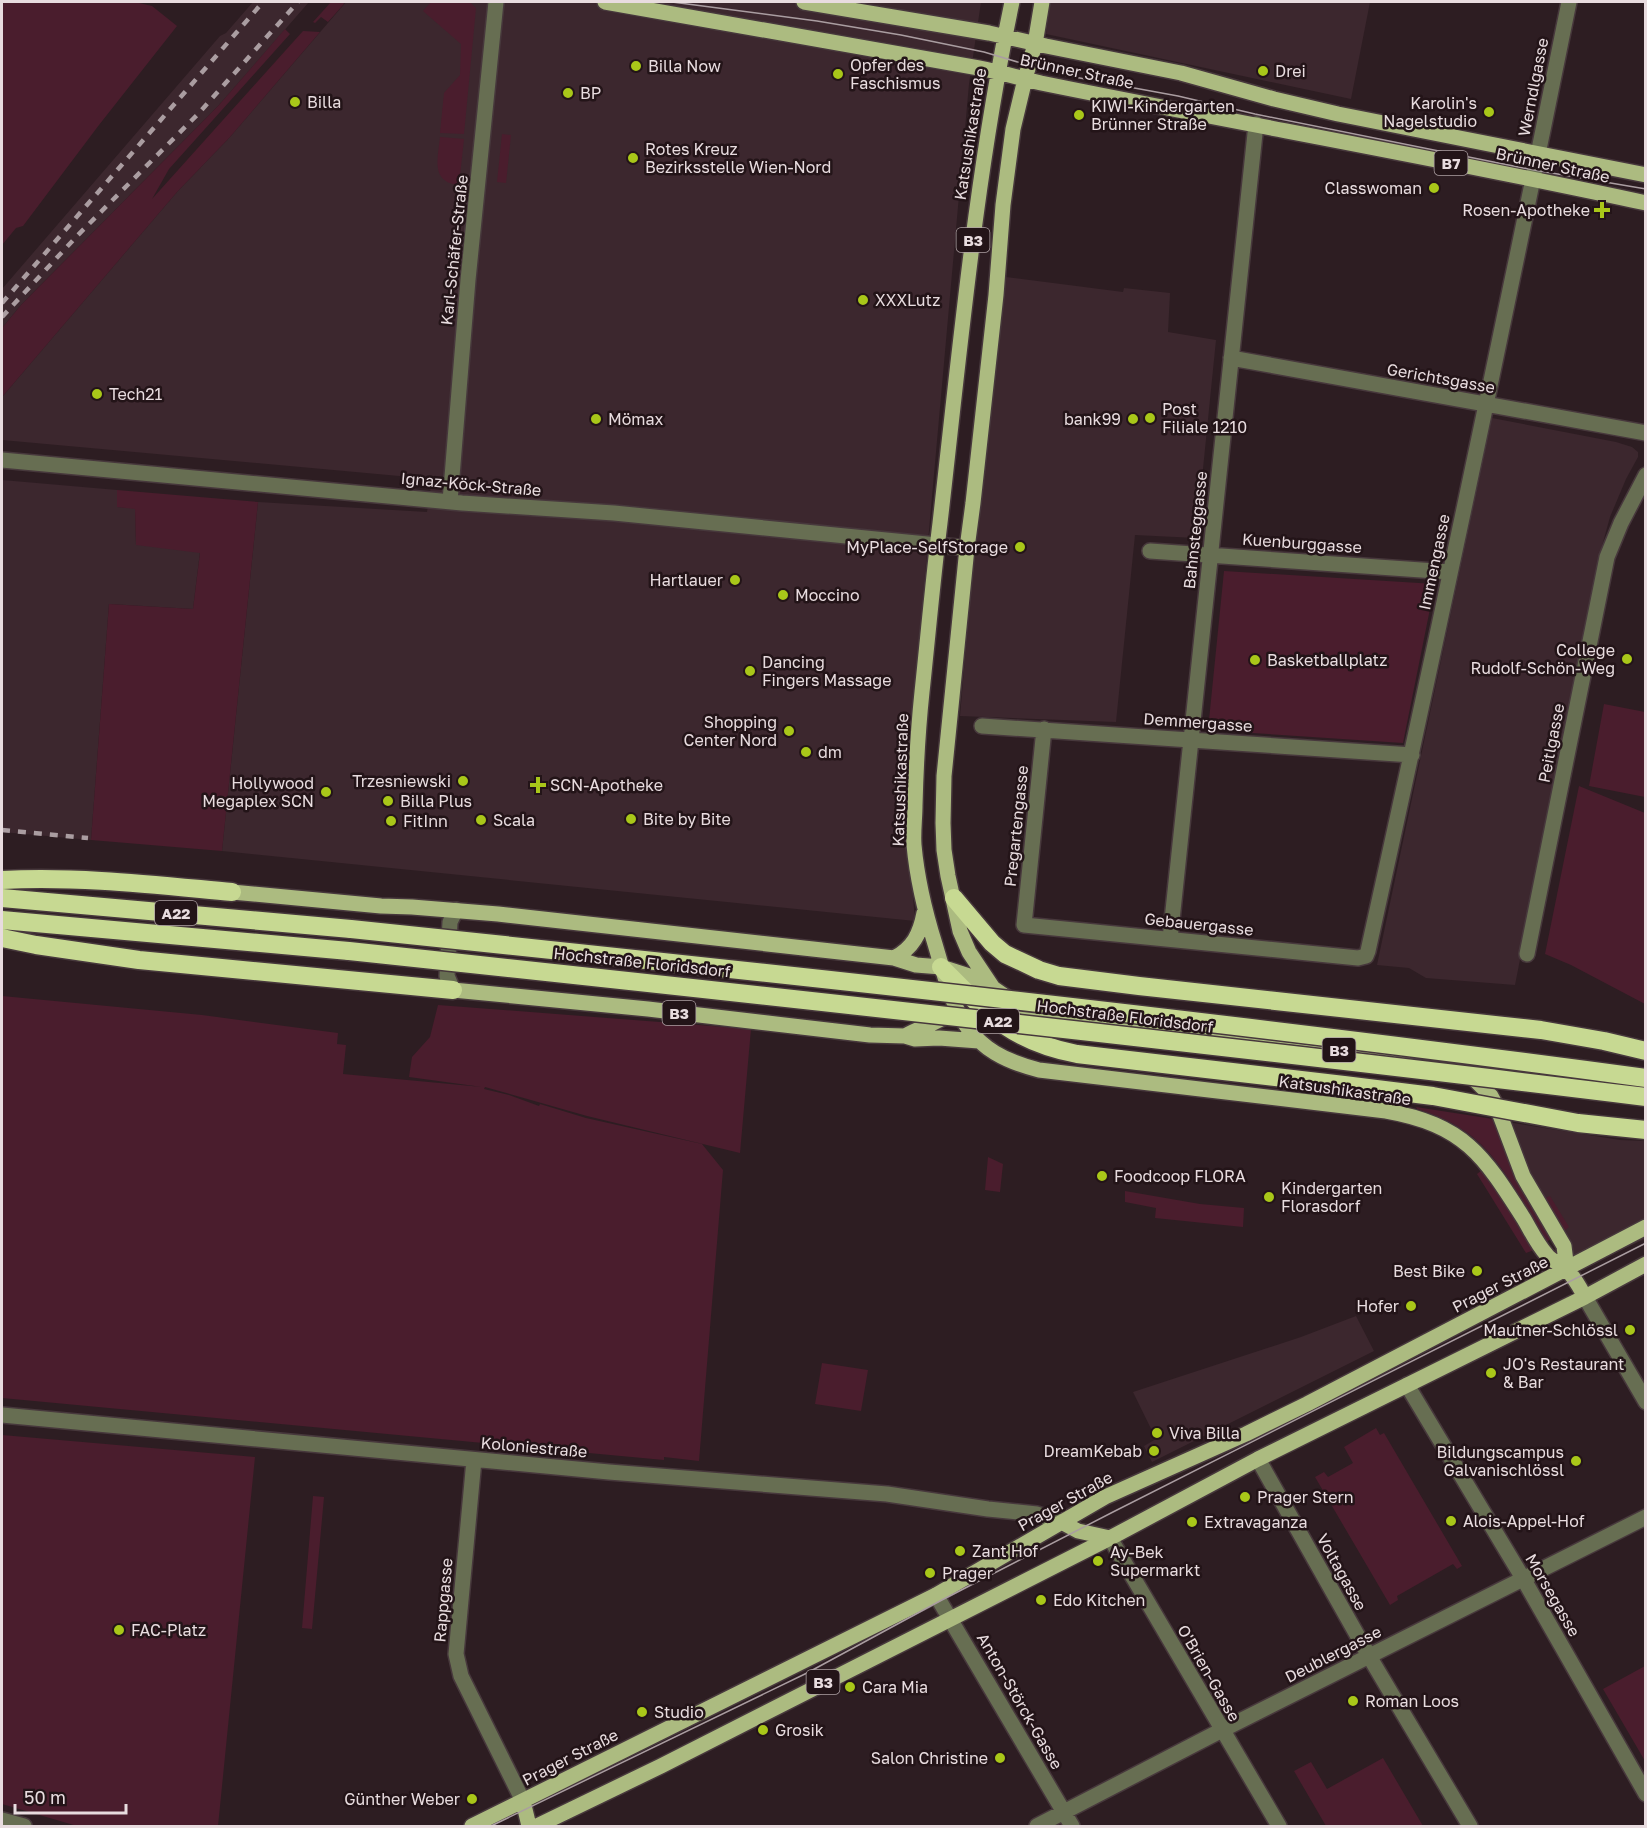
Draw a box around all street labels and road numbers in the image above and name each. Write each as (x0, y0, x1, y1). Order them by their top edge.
street label: Werndlgasse (1514, 36, 1552, 138)
street label: Brünner Straße (1018, 49, 1136, 93)
street label: Katsushikastraße (950, 67, 990, 201)
street label: Brünner Straße (1494, 143, 1612, 187)
road number: B7 (1434, 151, 1468, 175)
street label: Karl-Schäfer-Straße (436, 174, 472, 326)
road number: B3 (956, 228, 990, 252)
street label: Gerichtsgasse (1385, 359, 1497, 397)
street label: Ignaz-Köck-Straße (400, 468, 542, 500)
street label: Bahnsteggasse (1179, 470, 1211, 590)
street label: Immengasse (1414, 512, 1454, 612)
street label: Kuenburggasse (1241, 529, 1363, 557)
street label: Peitlgasse (1534, 702, 1568, 784)
street label: Demmergasse (1143, 708, 1253, 736)
street label: Katsushikastraße (888, 713, 912, 847)
street label: Pregartengasse (1000, 764, 1032, 888)
road number: A22 (155, 901, 197, 925)
street label: Gebauergasse (1143, 908, 1255, 940)
street label: Hochstraße Floridsdorf (553, 943, 732, 981)
street label: Hochstraße Floridsdorf (1036, 995, 1215, 1037)
road number: B3 (662, 1001, 696, 1025)
road number: A22 (977, 1009, 1019, 1033)
road number: B3 (1322, 1038, 1356, 1062)
street label: Katsushikastraße (1278, 1071, 1412, 1109)
street label: Prager Straße (1449, 1251, 1551, 1317)
street label: Koloniestraße (480, 1432, 588, 1462)
street label: Prager Straße (1014, 1467, 1116, 1535)
street label: Voltagasse (1313, 1530, 1371, 1614)
street label: Morsegasse (1521, 1550, 1585, 1640)
street label: Rappgasse (429, 1557, 457, 1643)
street label: O'Brien-Gasse (1173, 1621, 1245, 1725)
street label: Deublergasse (1281, 1621, 1385, 1687)
street label: Anton-Störck-Gasse (973, 1629, 1067, 1773)
road number: B3 (806, 1670, 840, 1694)
street label: Prager Straße (519, 1724, 621, 1790)

